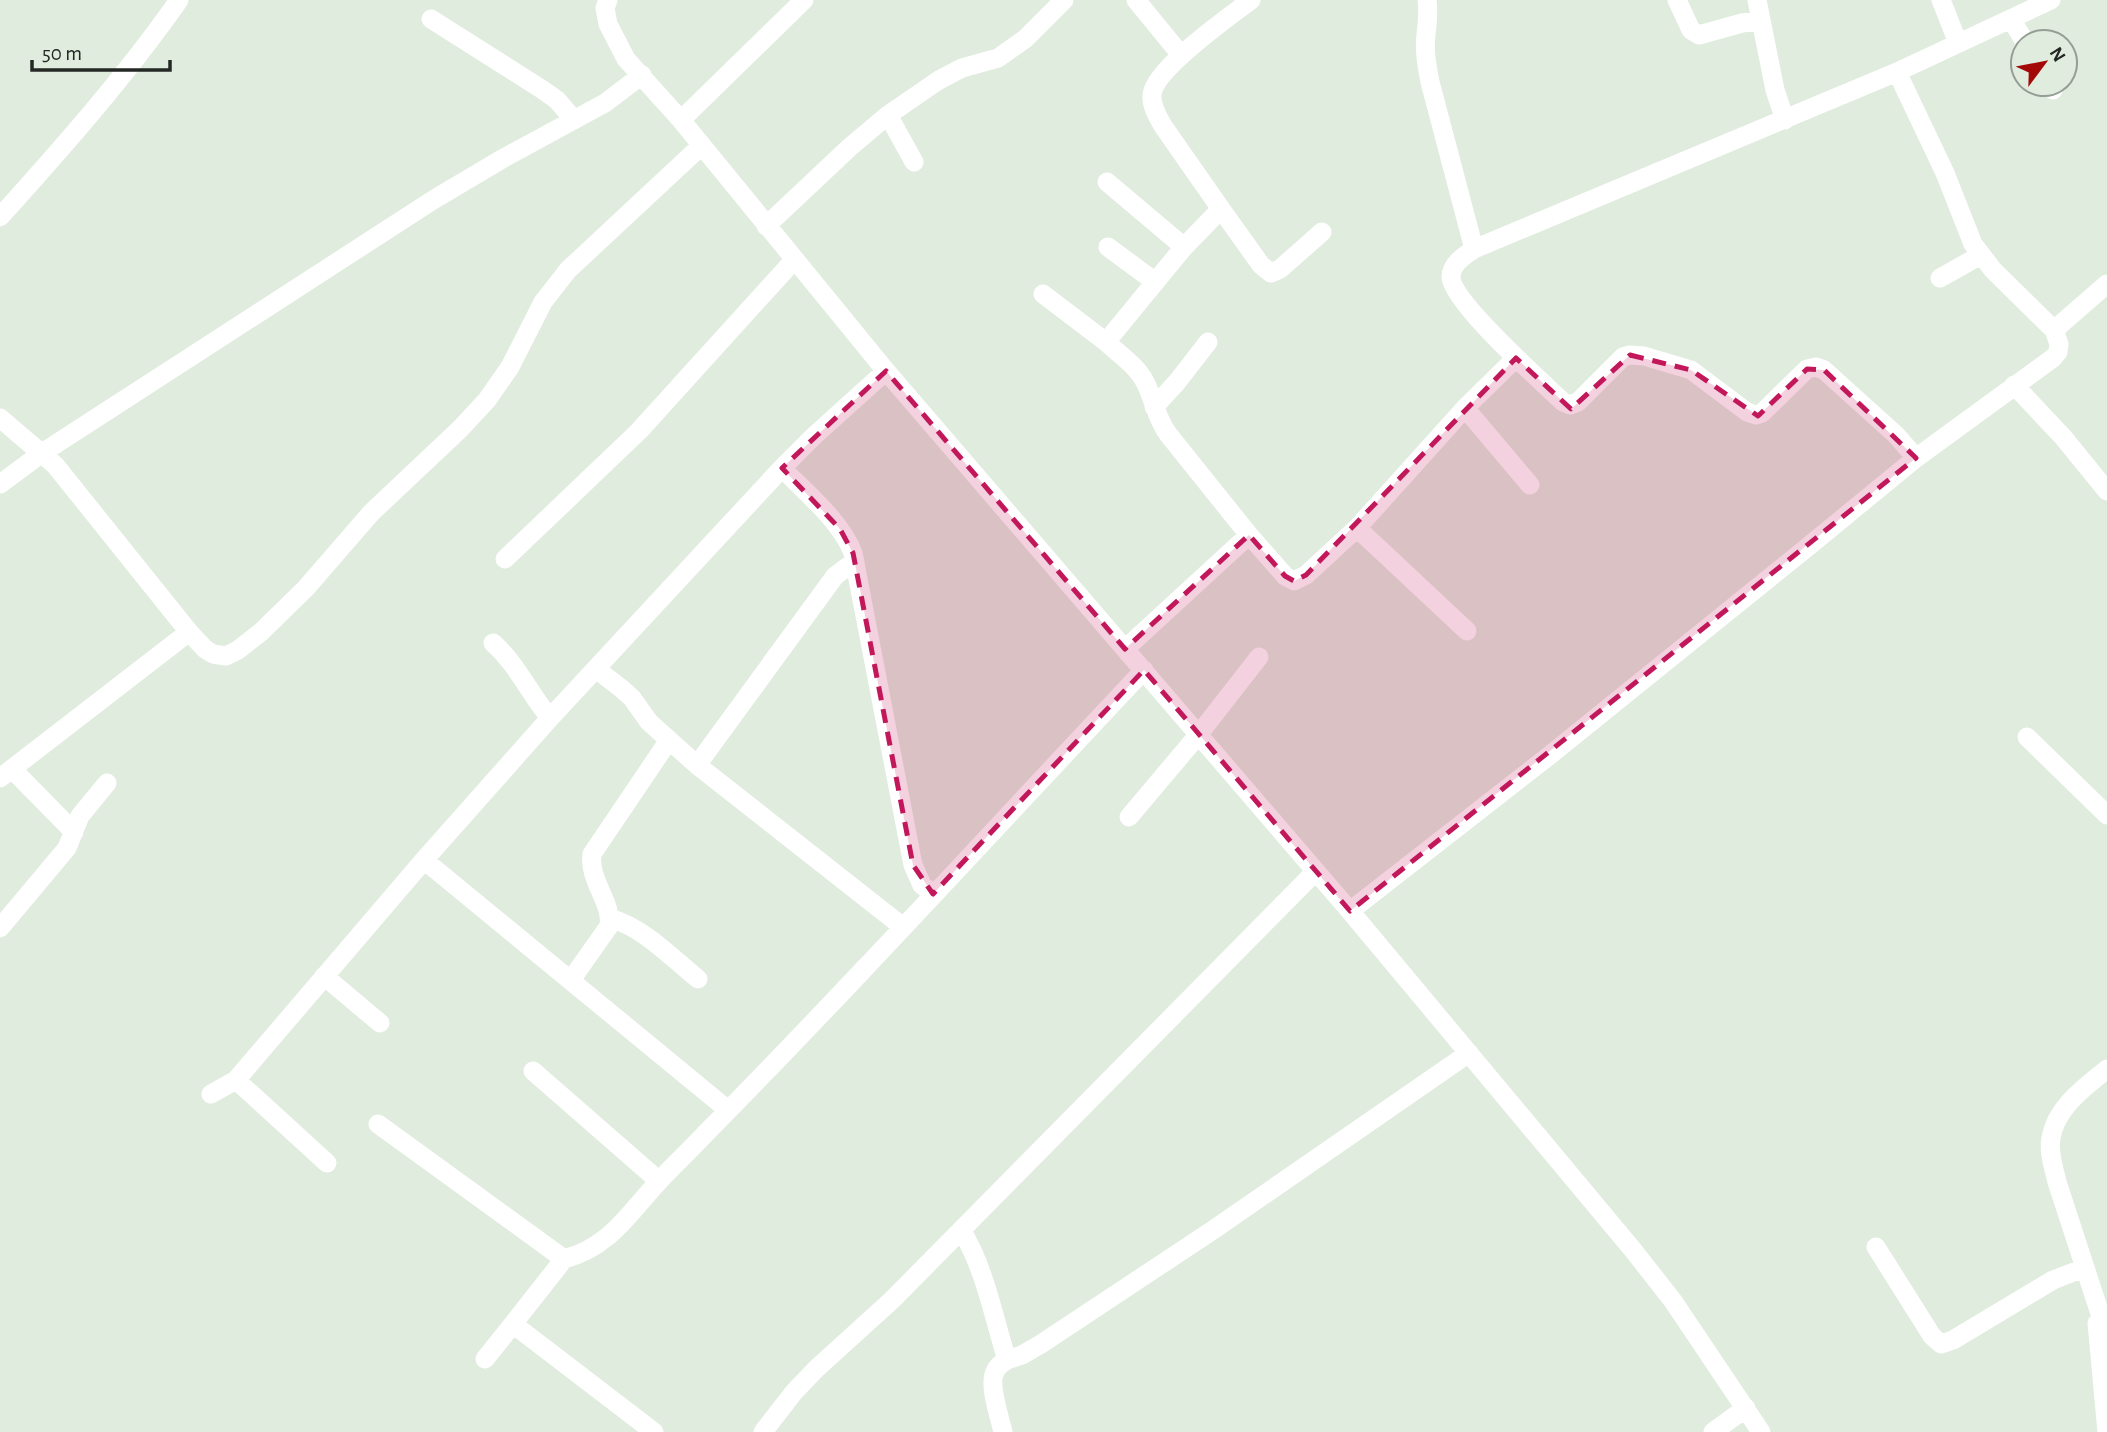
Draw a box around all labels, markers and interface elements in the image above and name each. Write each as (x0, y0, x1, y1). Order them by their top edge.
scale bar (32, 28, 170, 72)
north arrow (2009, 28, 2079, 98)
text: 50 m (42, 43, 82, 64)
text: N (2046, 44, 2069, 65)

